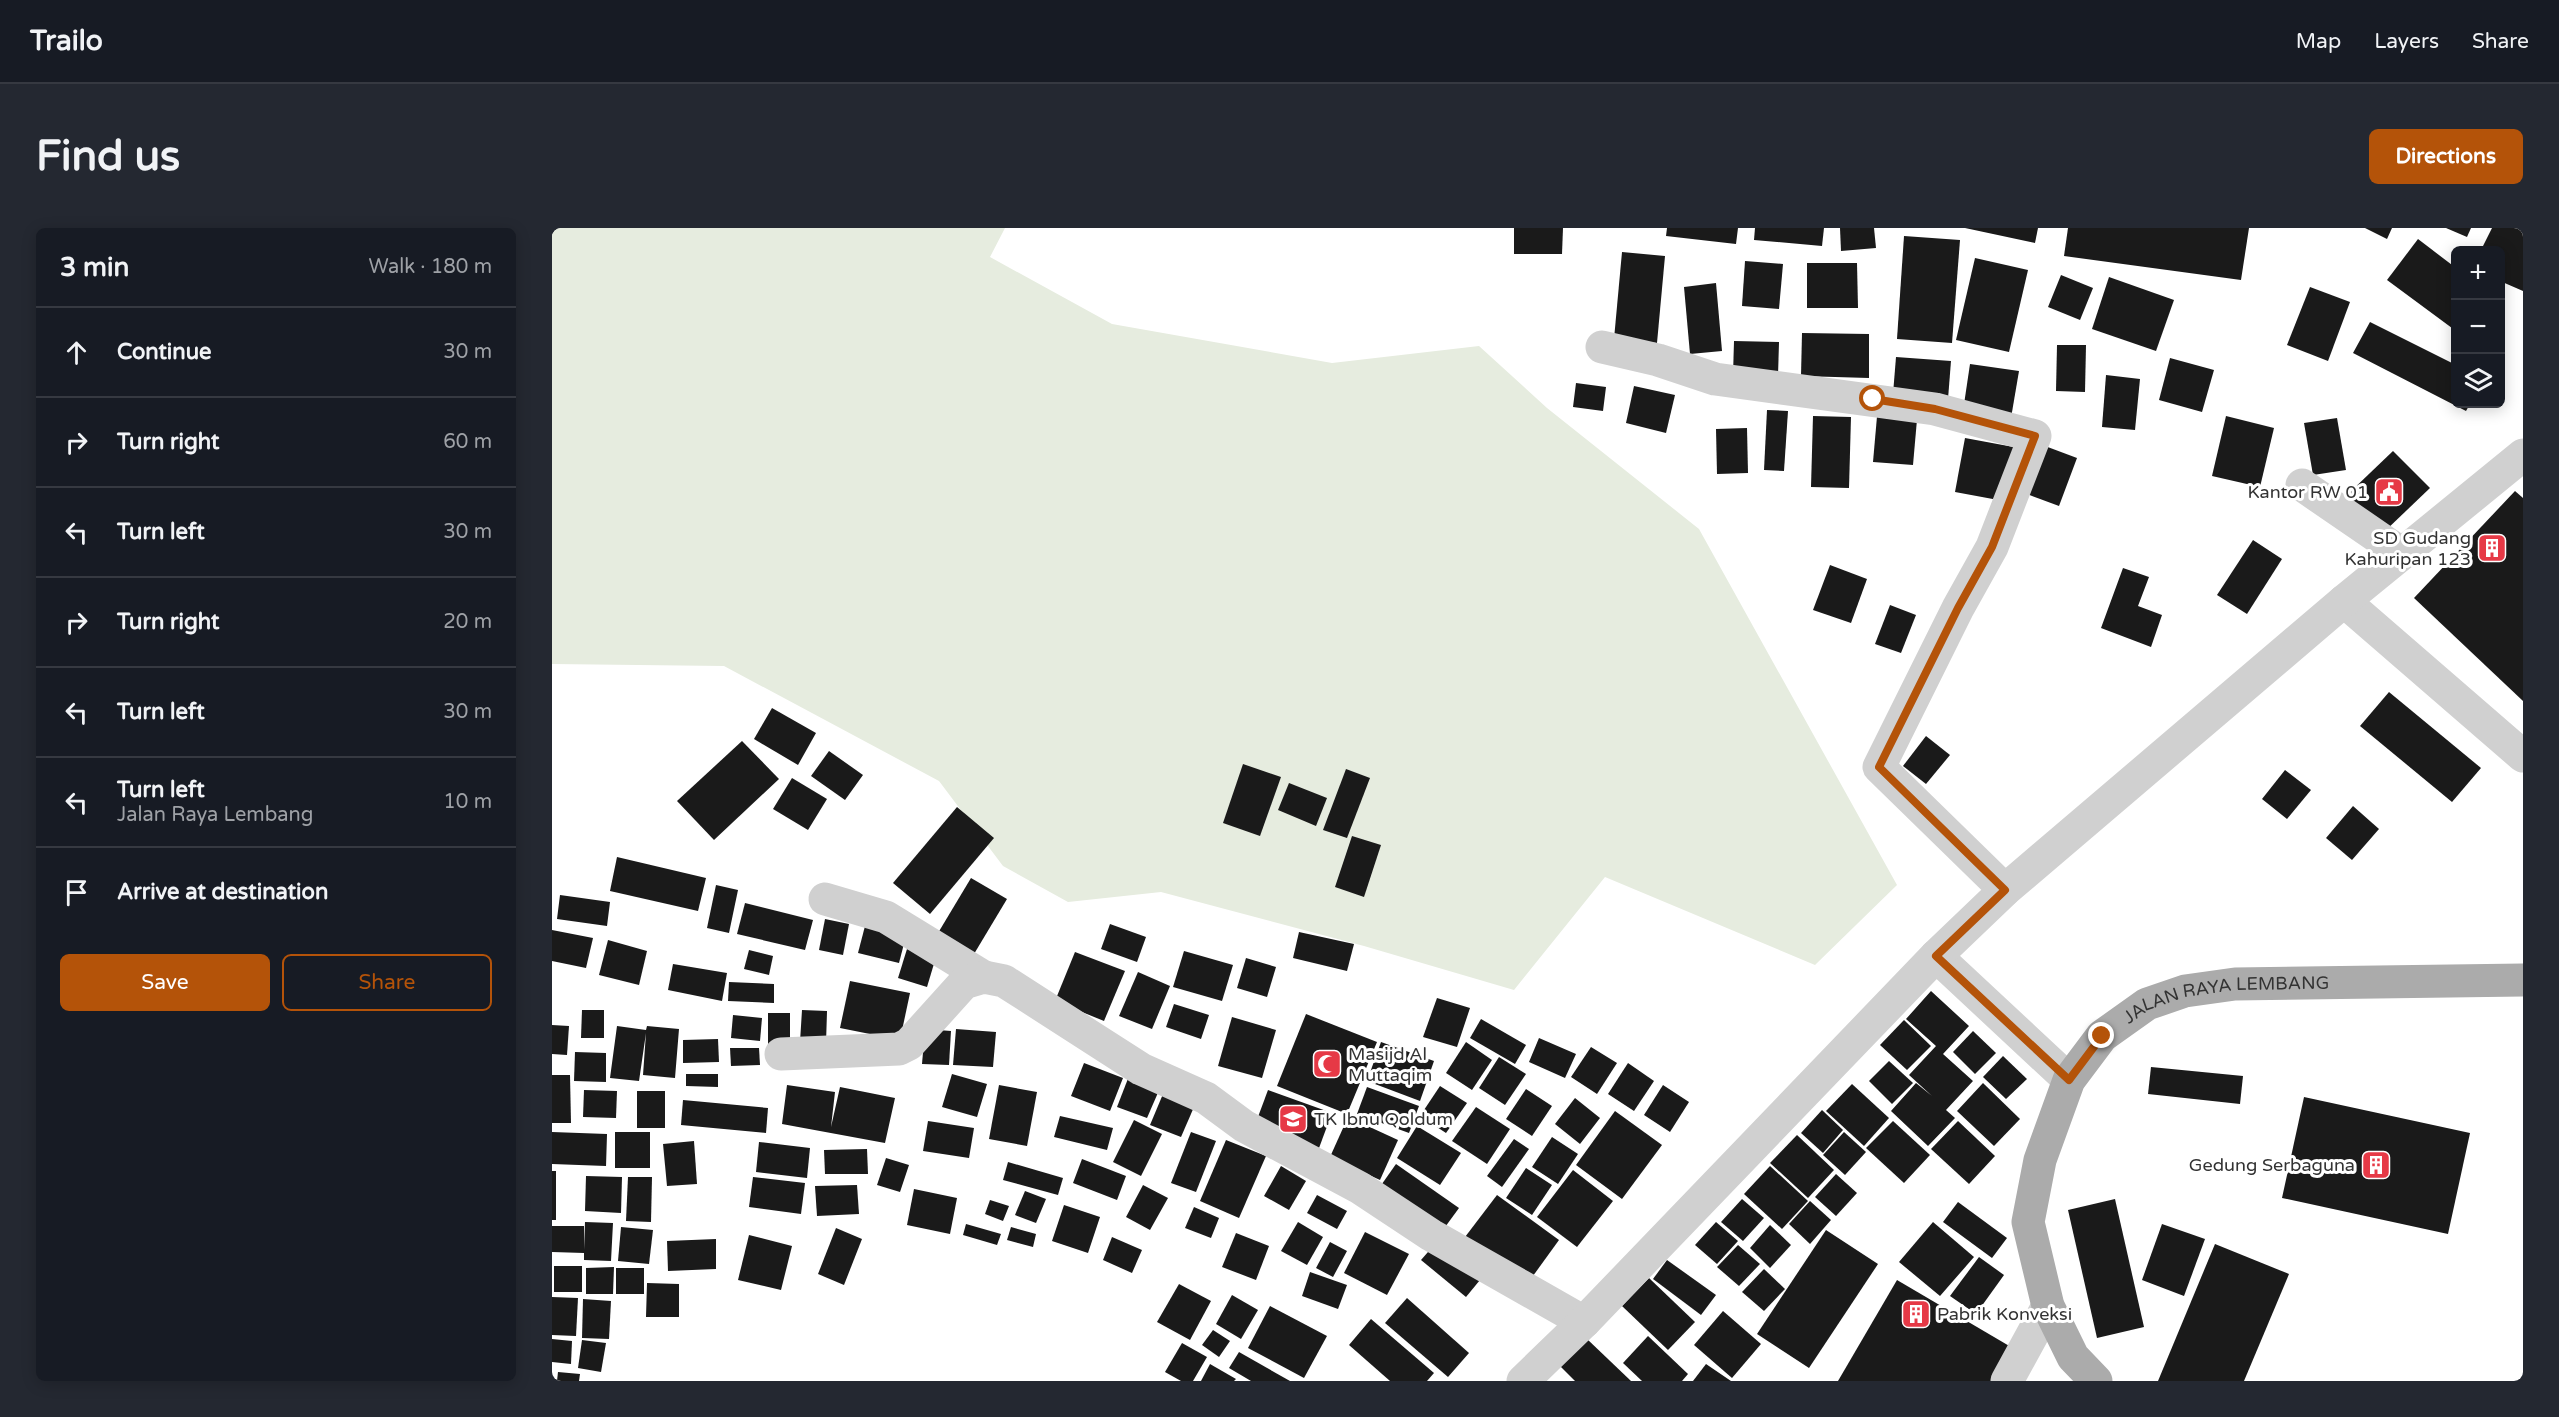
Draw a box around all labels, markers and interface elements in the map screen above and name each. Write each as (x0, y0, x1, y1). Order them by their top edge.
text: Trailo (30, 24, 103, 58)
text: Map (2296, 29, 2341, 54)
text: Layers (2374, 29, 2439, 54)
text: Share (2472, 29, 2529, 54)
button: Directions (2369, 129, 2523, 184)
text: Find us (36, 131, 180, 182)
map controls (2451, 246, 2505, 408)
button: + (2451, 246, 2505, 300)
text: 3 min (60, 252, 129, 283)
text: Walk · 180 m (369, 255, 492, 279)
button: − (2451, 300, 2505, 354)
icon: ahead (60, 336, 93, 369)
text: Continue (117, 339, 212, 365)
text: 30 m (443, 340, 492, 364)
button: layers (2451, 354, 2505, 408)
route start (1859, 385, 1885, 411)
icon: right (60, 426, 93, 459)
text: Turn right (117, 429, 219, 455)
text: 60 m (443, 430, 492, 454)
public building icon: Kantor RW 01 (2373, 476, 2405, 508)
place label: Kantor RW 01 (2248, 481, 2368, 503)
icon: left (60, 516, 93, 549)
text: Turn left (117, 519, 205, 545)
text: 30 m (443, 520, 492, 544)
place label: SD Gudang Kahuripan 123 (2345, 527, 2471, 570)
building icon: SD Gudang Kahuripan 123 (2476, 532, 2508, 564)
icon: right (60, 606, 93, 639)
text: Turn right (117, 609, 219, 635)
text: 20 m (443, 610, 492, 634)
icon: left (60, 696, 93, 729)
text: Turn left (117, 699, 205, 725)
text: 30 m (443, 700, 492, 724)
text: Turn left (117, 777, 205, 803)
icon: left (60, 786, 93, 819)
text: 10 m (443, 790, 492, 814)
text: Jalan Raya Lembang (117, 803, 313, 827)
icon: arrive (60, 876, 93, 909)
text: Arrive at destination (117, 879, 328, 905)
button: Save (60, 954, 270, 1011)
button: Share (282, 954, 492, 1011)
street label: JALAN RAYA LEMBANG (2119, 972, 2329, 1028)
route end (2088, 1022, 2114, 1048)
place label: Masijd Al Muttaqim (1348, 1043, 1432, 1086)
mosque icon: Masijd Al Muttaqim (1311, 1048, 1343, 1080)
school or university icon: TK Ibnu Qoldum (1277, 1103, 1309, 1135)
place label: TK Ibnu Qoldum (1314, 1108, 1453, 1130)
building icon: Gedung Serbaguna (2360, 1149, 2392, 1181)
place label: Gedung Serbaguna (2189, 1154, 2355, 1176)
building icon: Pabrik Konveksi (1900, 1298, 1932, 1330)
place label: Pabrik Konveksi (1937, 1303, 2072, 1325)

